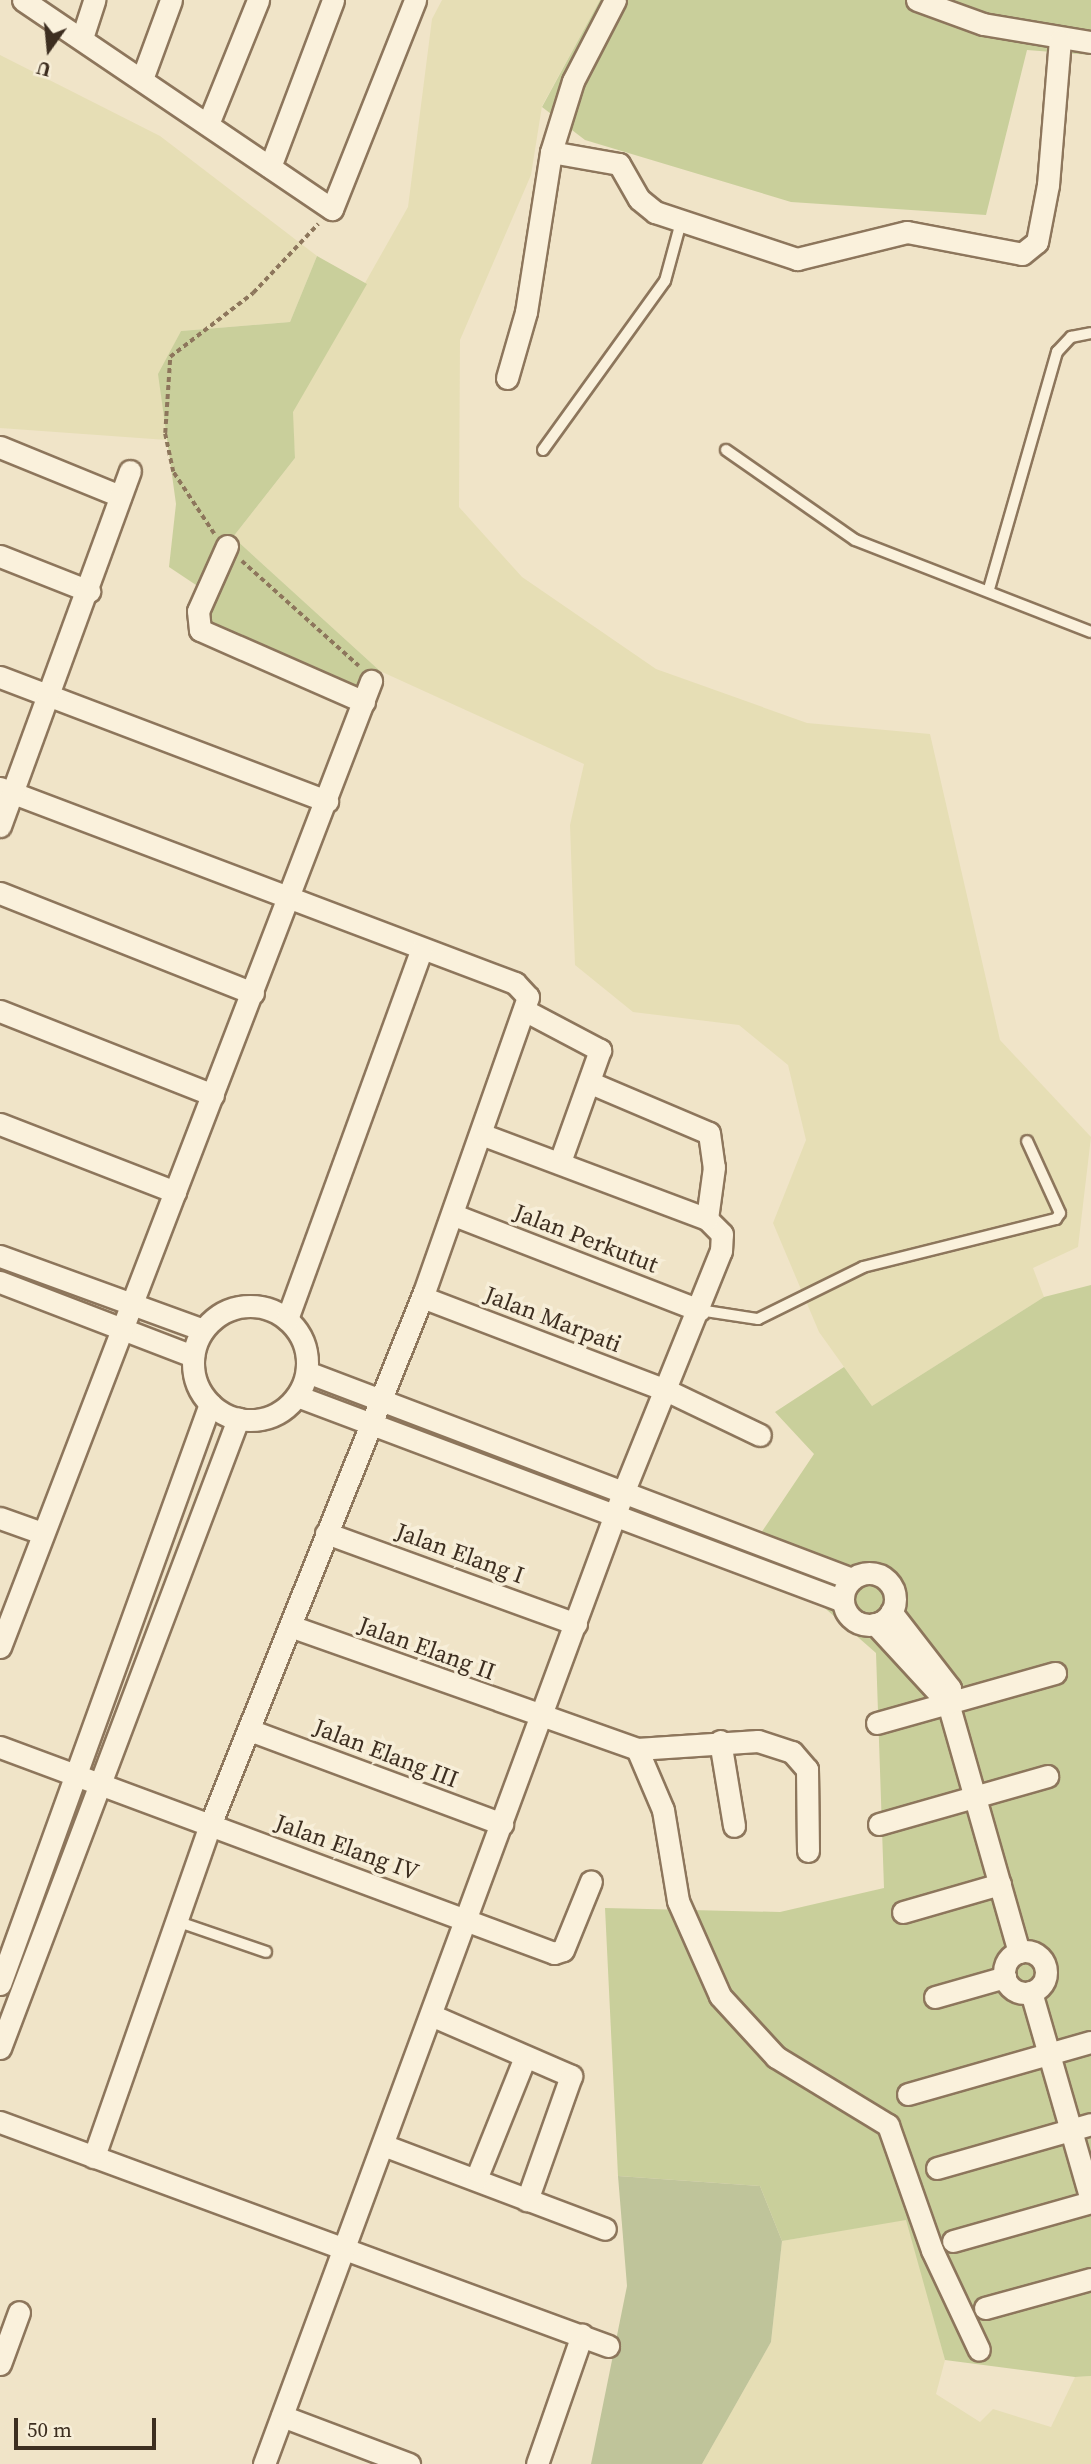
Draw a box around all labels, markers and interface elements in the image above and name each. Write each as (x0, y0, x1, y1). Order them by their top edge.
north arrow (14, 14, 84, 84)
text: U (33, 55, 54, 84)
street label: Jalan Perkutut (510, 1197, 662, 1279)
street label: Jalan Marpati (480, 1280, 626, 1358)
street label: Jalan Elang I (392, 1516, 528, 1590)
street label: Jalan Elang II (355, 1610, 499, 1686)
street label: Jalan Elang III (310, 1712, 462, 1794)
street label: Jalan Elang IV (271, 1808, 423, 1886)
scale bar (18, 2404, 159, 2448)
text: 50 m (27, 2415, 72, 2444)

